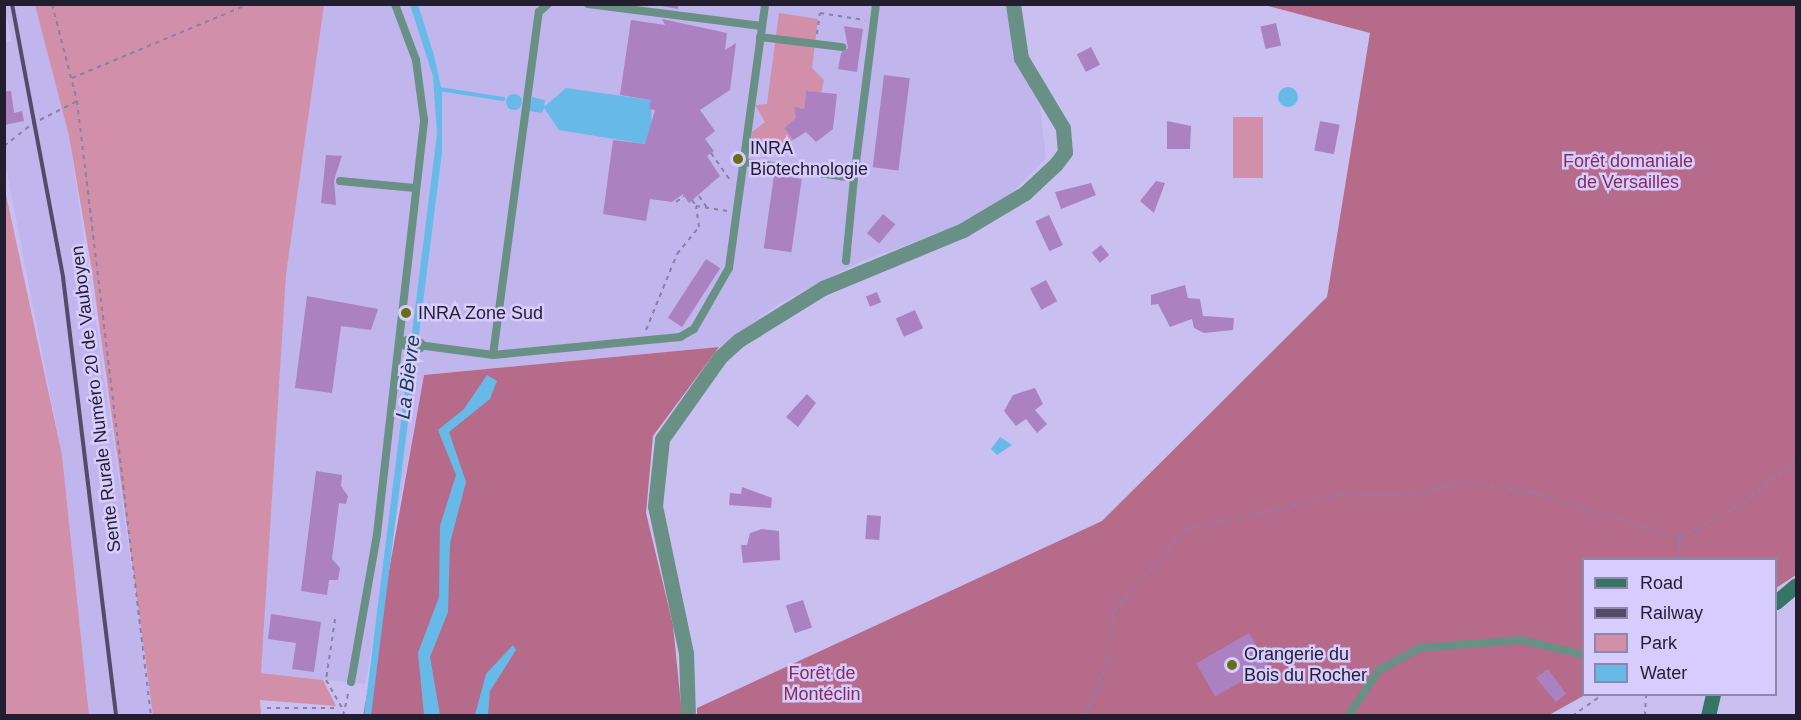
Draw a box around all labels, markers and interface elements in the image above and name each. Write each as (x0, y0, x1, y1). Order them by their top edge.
place label: INRA Biotechnologie (750, 138, 868, 180)
park label: Forêt domaniale de Versailles (1563, 151, 1693, 194)
marker: INRA Biotechnologie (731, 152, 745, 166)
street label: Sente Rurale Numéro 20 de Vauboyen (66, 244, 126, 554)
place label: INRA Zone Sud (418, 302, 544, 324)
marker: INRA Zone Sud (399, 306, 413, 320)
water label: La Bièvre (391, 334, 425, 420)
legend (1582, 558, 1777, 696)
text: Road (1640, 573, 1683, 593)
text: Railway (1640, 603, 1703, 623)
text: Park (1640, 633, 1677, 653)
place label: Orangerie du Bois du Rocher (1244, 644, 1367, 686)
marker: Orangerie du Bois du Rocher (1225, 658, 1239, 672)
park label: Forêt de Montéclin (783, 663, 861, 706)
text: Water (1640, 663, 1687, 683)

